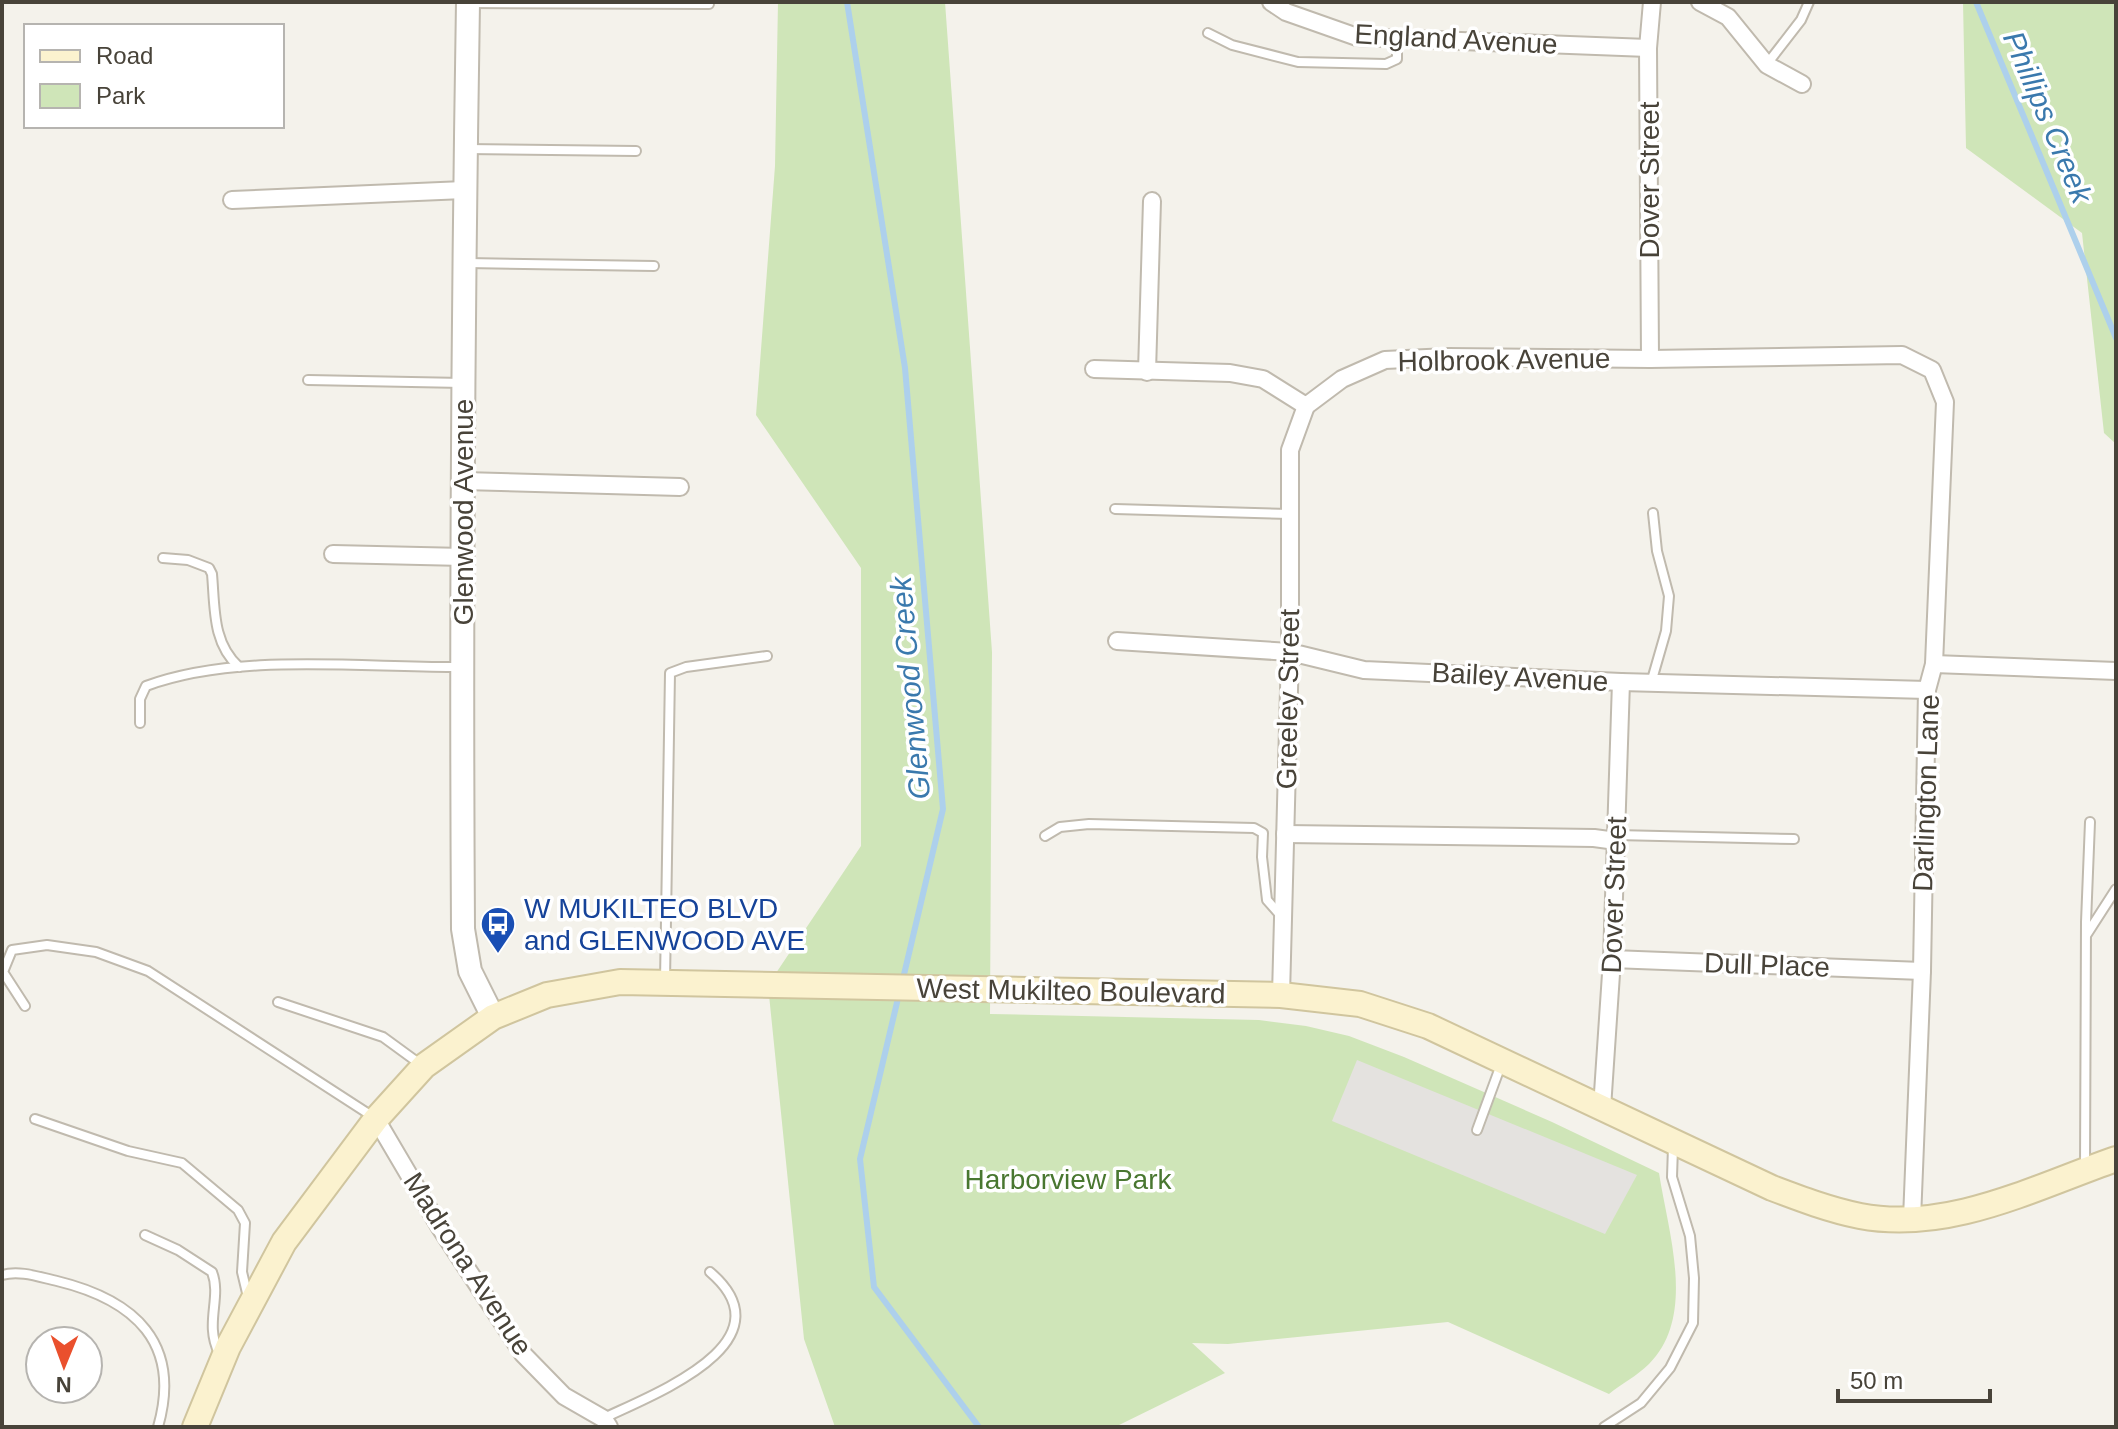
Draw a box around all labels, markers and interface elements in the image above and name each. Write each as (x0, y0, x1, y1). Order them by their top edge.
street label: England Avenue (1354, 18, 1558, 60)
legend (24, 24, 284, 128)
water label: Phillips Creek (1997, 26, 2100, 210)
text: Road (96, 42, 153, 69)
text: Park (96, 82, 146, 109)
street label: Dover Street (1634, 101, 1665, 259)
street label: Holbrook Avenue (1397, 343, 1611, 377)
street label: Glenwood Avenue (448, 399, 479, 625)
water label: Glenwood Creek (884, 573, 936, 801)
street label: Greeley Street (1271, 608, 1305, 790)
street label: Bailey Avenue (1431, 657, 1609, 697)
street label: Darlington Lane (1907, 694, 1945, 892)
street label: Dover Street (1596, 816, 1632, 974)
place label: W MUKILTEO BLVD and GLENWOOD AVE (524, 893, 805, 956)
bus stop icon: W MUKILTEO BLVD and GLENWOOD AVE (479, 905, 517, 955)
street label: Dull Place (1703, 947, 1831, 983)
street label: West Mukilteo Boulevard (916, 973, 1226, 1009)
park label: Harborview Park (965, 1164, 1172, 1195)
street label: Madrona Avenue (397, 1167, 539, 1361)
north arrow (24, 1325, 104, 1405)
scale bar (1838, 1353, 1990, 1403)
text: 50 m (1850, 1367, 1903, 1394)
text: N (55, 1372, 72, 1397)

